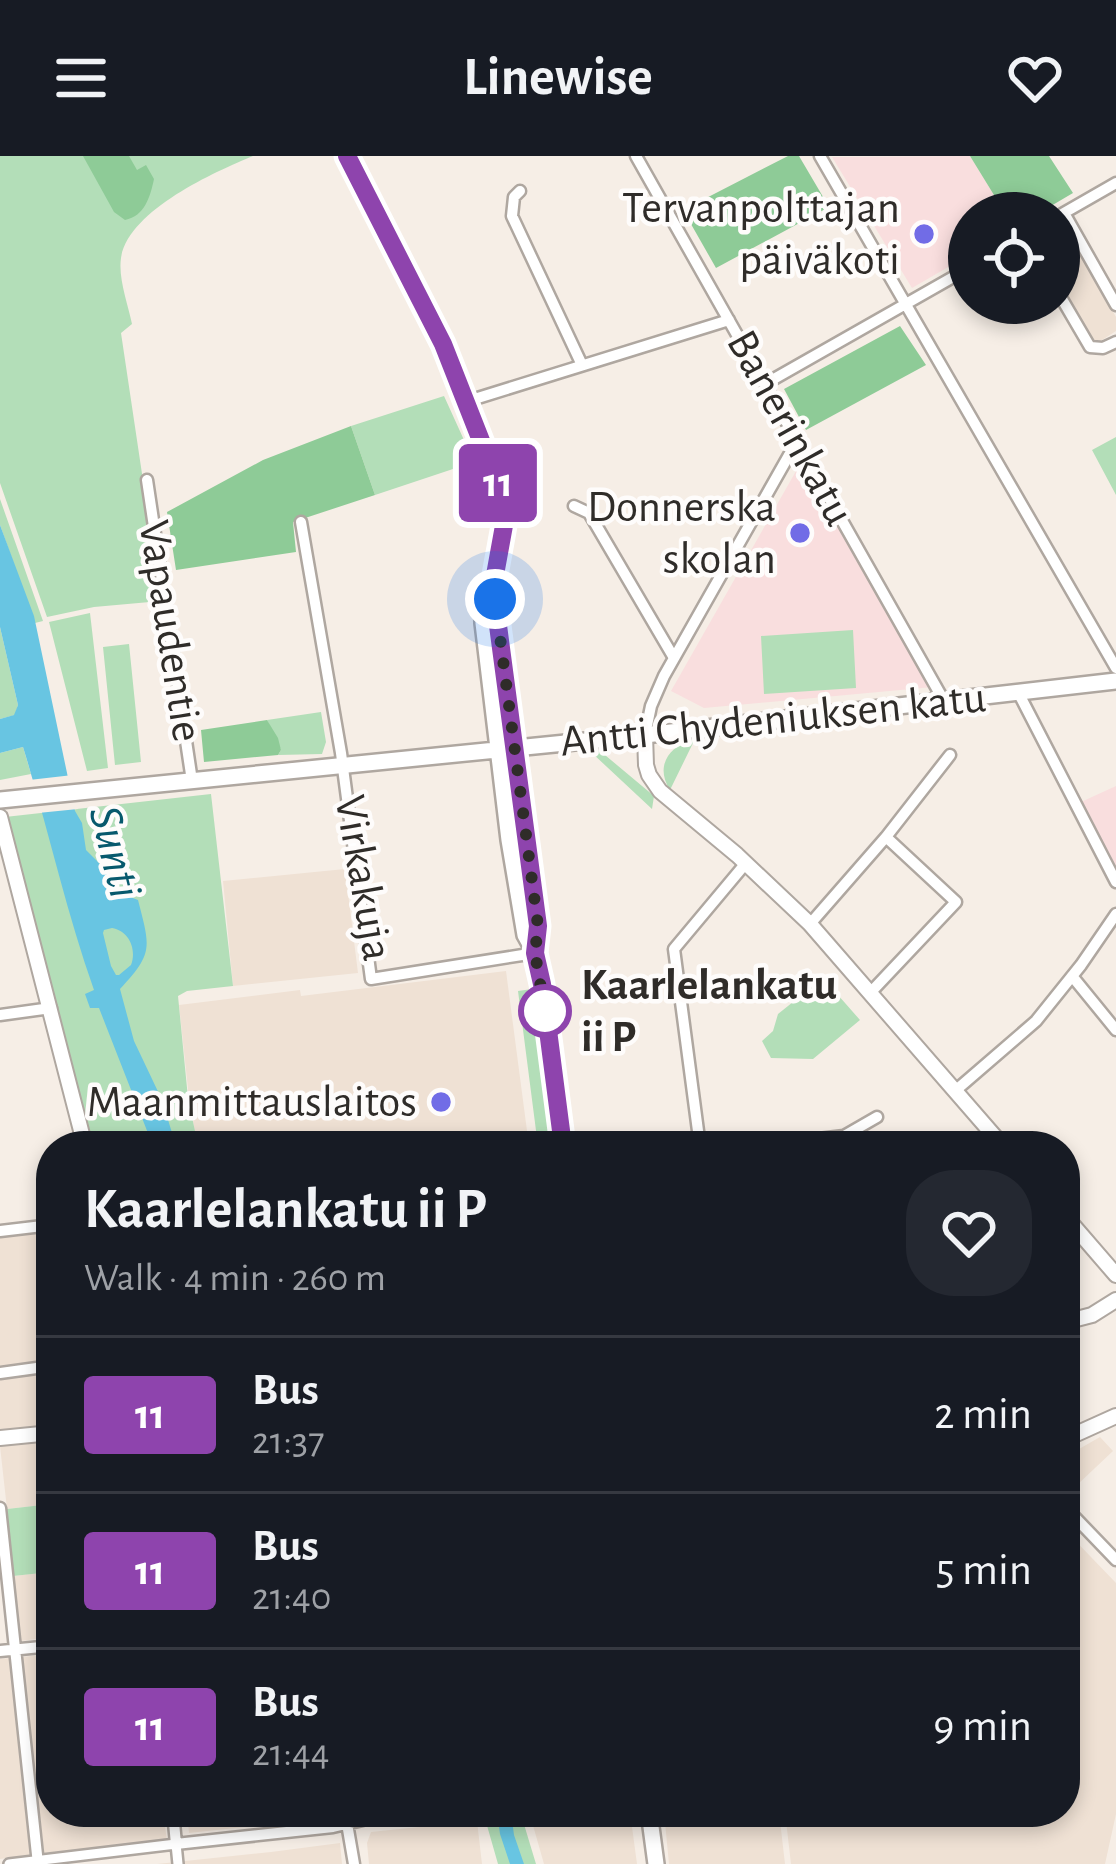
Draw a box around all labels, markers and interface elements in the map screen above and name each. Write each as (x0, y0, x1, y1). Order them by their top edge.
icon: menu (48, 45, 114, 111)
icon: heart (1002, 45, 1068, 111)
text: Linewise (463, 51, 653, 105)
place label: Tervanpolttajan päiväkoti (622, 186, 900, 283)
map controls (948, 192, 1080, 324)
button: locate (948, 192, 1080, 324)
marker: Tervanpolttajan päiväkoti (911, 221, 937, 247)
street label: Banerinkatu (718, 323, 862, 533)
line badge: 11 (444, 444, 552, 522)
text: 11 (483, 462, 513, 504)
place label: Donnerska skolan (587, 485, 776, 582)
street label: Vapaudentie (130, 517, 210, 745)
marker: Donnerska skolan (787, 520, 813, 546)
your location (465, 569, 525, 629)
street label: Antti Chydeniuksen katu (558, 675, 988, 765)
street label: Virkakuja (326, 792, 400, 964)
water label: Sunti (79, 801, 149, 903)
place label: Kaarlelankatu ii P (581, 963, 837, 1060)
marker: Kaarlelankatu ii P (520, 986, 570, 1036)
place label: Maanmittauslaitos (87, 1080, 417, 1125)
marker: Maanmittauslaitos (428, 1089, 454, 1115)
button: heart (906, 1170, 1032, 1296)
text: Kaarlelankatu ii P (84, 1181, 487, 1238)
text: Walk · 4 min · 260 m (84, 1259, 386, 1298)
text: Bus (252, 1368, 319, 1413)
text: 2 min (934, 1392, 1032, 1437)
text: 11 (135, 1394, 165, 1436)
text: 21:37 (252, 1422, 324, 1461)
text: Bus (252, 1524, 319, 1569)
text: 5 min (936, 1548, 1032, 1593)
text: 11 (135, 1550, 165, 1592)
text: 21:40 (252, 1578, 331, 1617)
text: Bus (252, 1680, 319, 1725)
text: 9 min (933, 1704, 1032, 1749)
text: 11 (135, 1706, 165, 1748)
text: 21:44 (252, 1734, 330, 1773)

